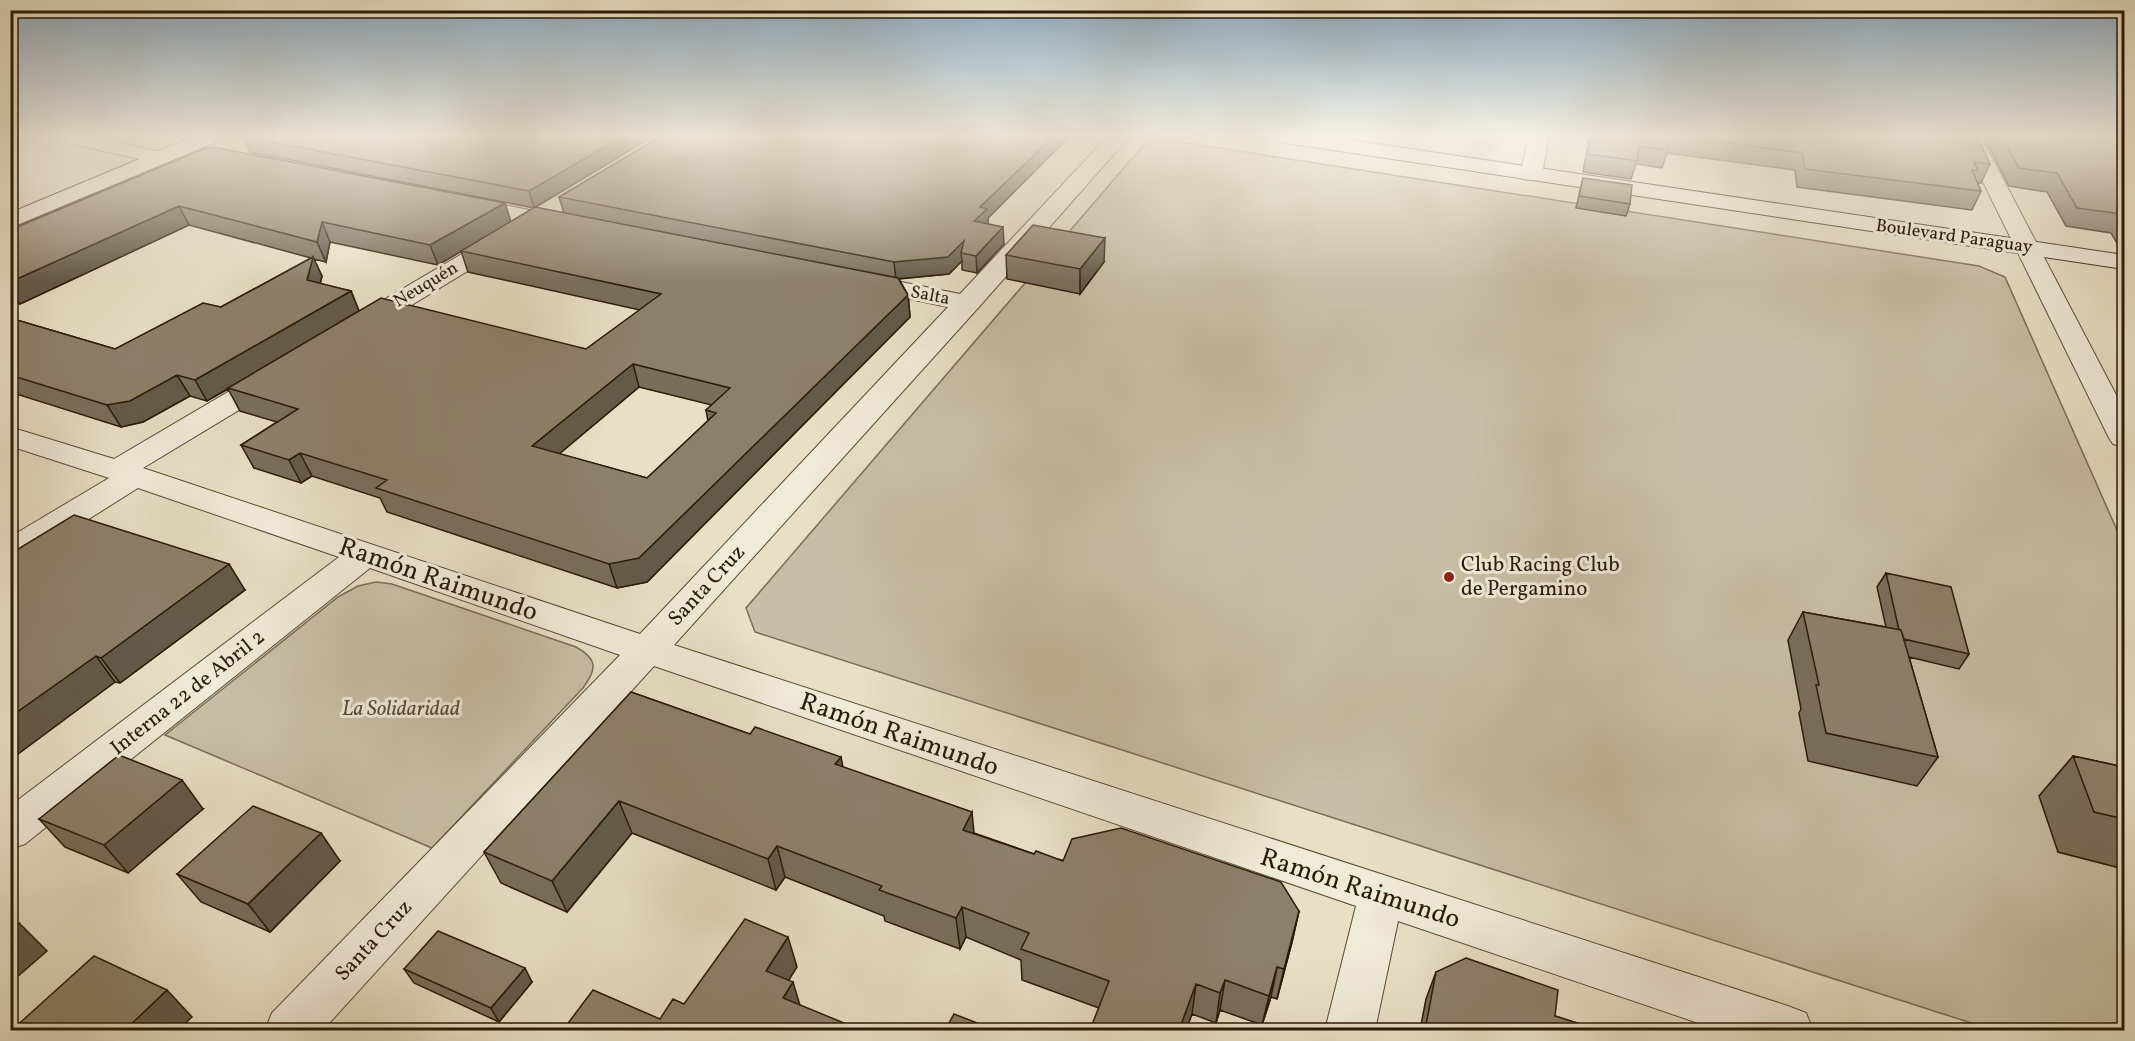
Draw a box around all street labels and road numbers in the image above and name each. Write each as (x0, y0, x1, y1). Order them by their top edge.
street label: Boulevard Paraguay (1874, 214, 2034, 260)
street label: Neuquén (389, 256, 463, 314)
street label: Salta (908, 280, 952, 312)
street label: Ramón Raimundo (334, 529, 542, 631)
street label: Santa Cruz (662, 539, 752, 633)
street label: Interna 22 de Abril 2 (105, 623, 271, 763)
street label: Ramón Raimundo (795, 684, 1003, 786)
street label: Ramón Raimundo (1255, 840, 1465, 938)
street label: Santa Cruz (329, 894, 419, 988)

